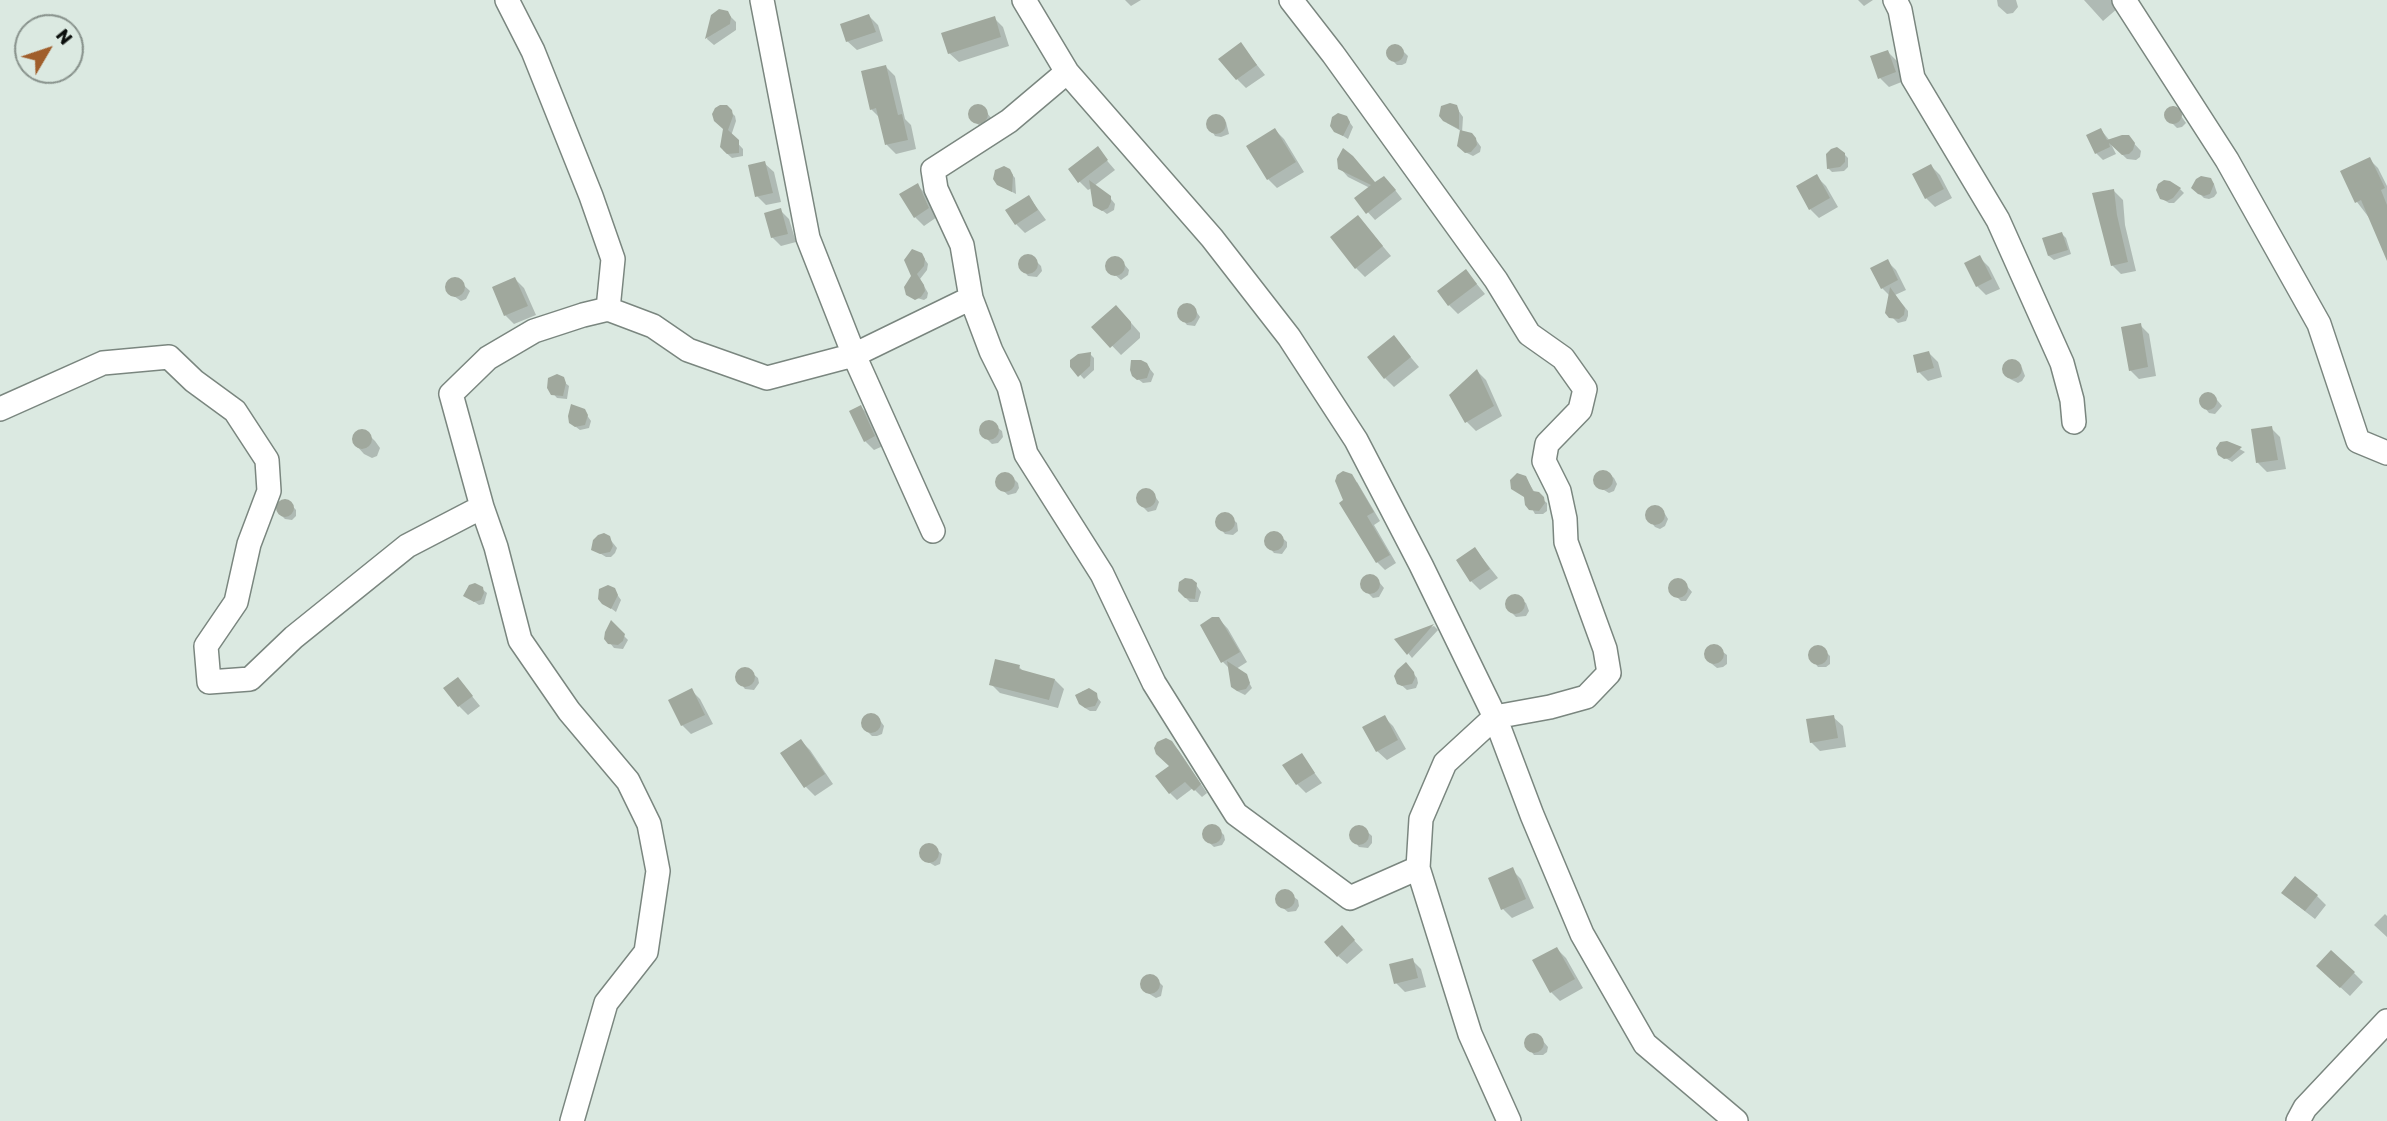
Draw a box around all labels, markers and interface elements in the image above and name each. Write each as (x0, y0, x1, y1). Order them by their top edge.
north arrow (14, 14, 84, 84)
text: N (51, 24, 77, 49)

